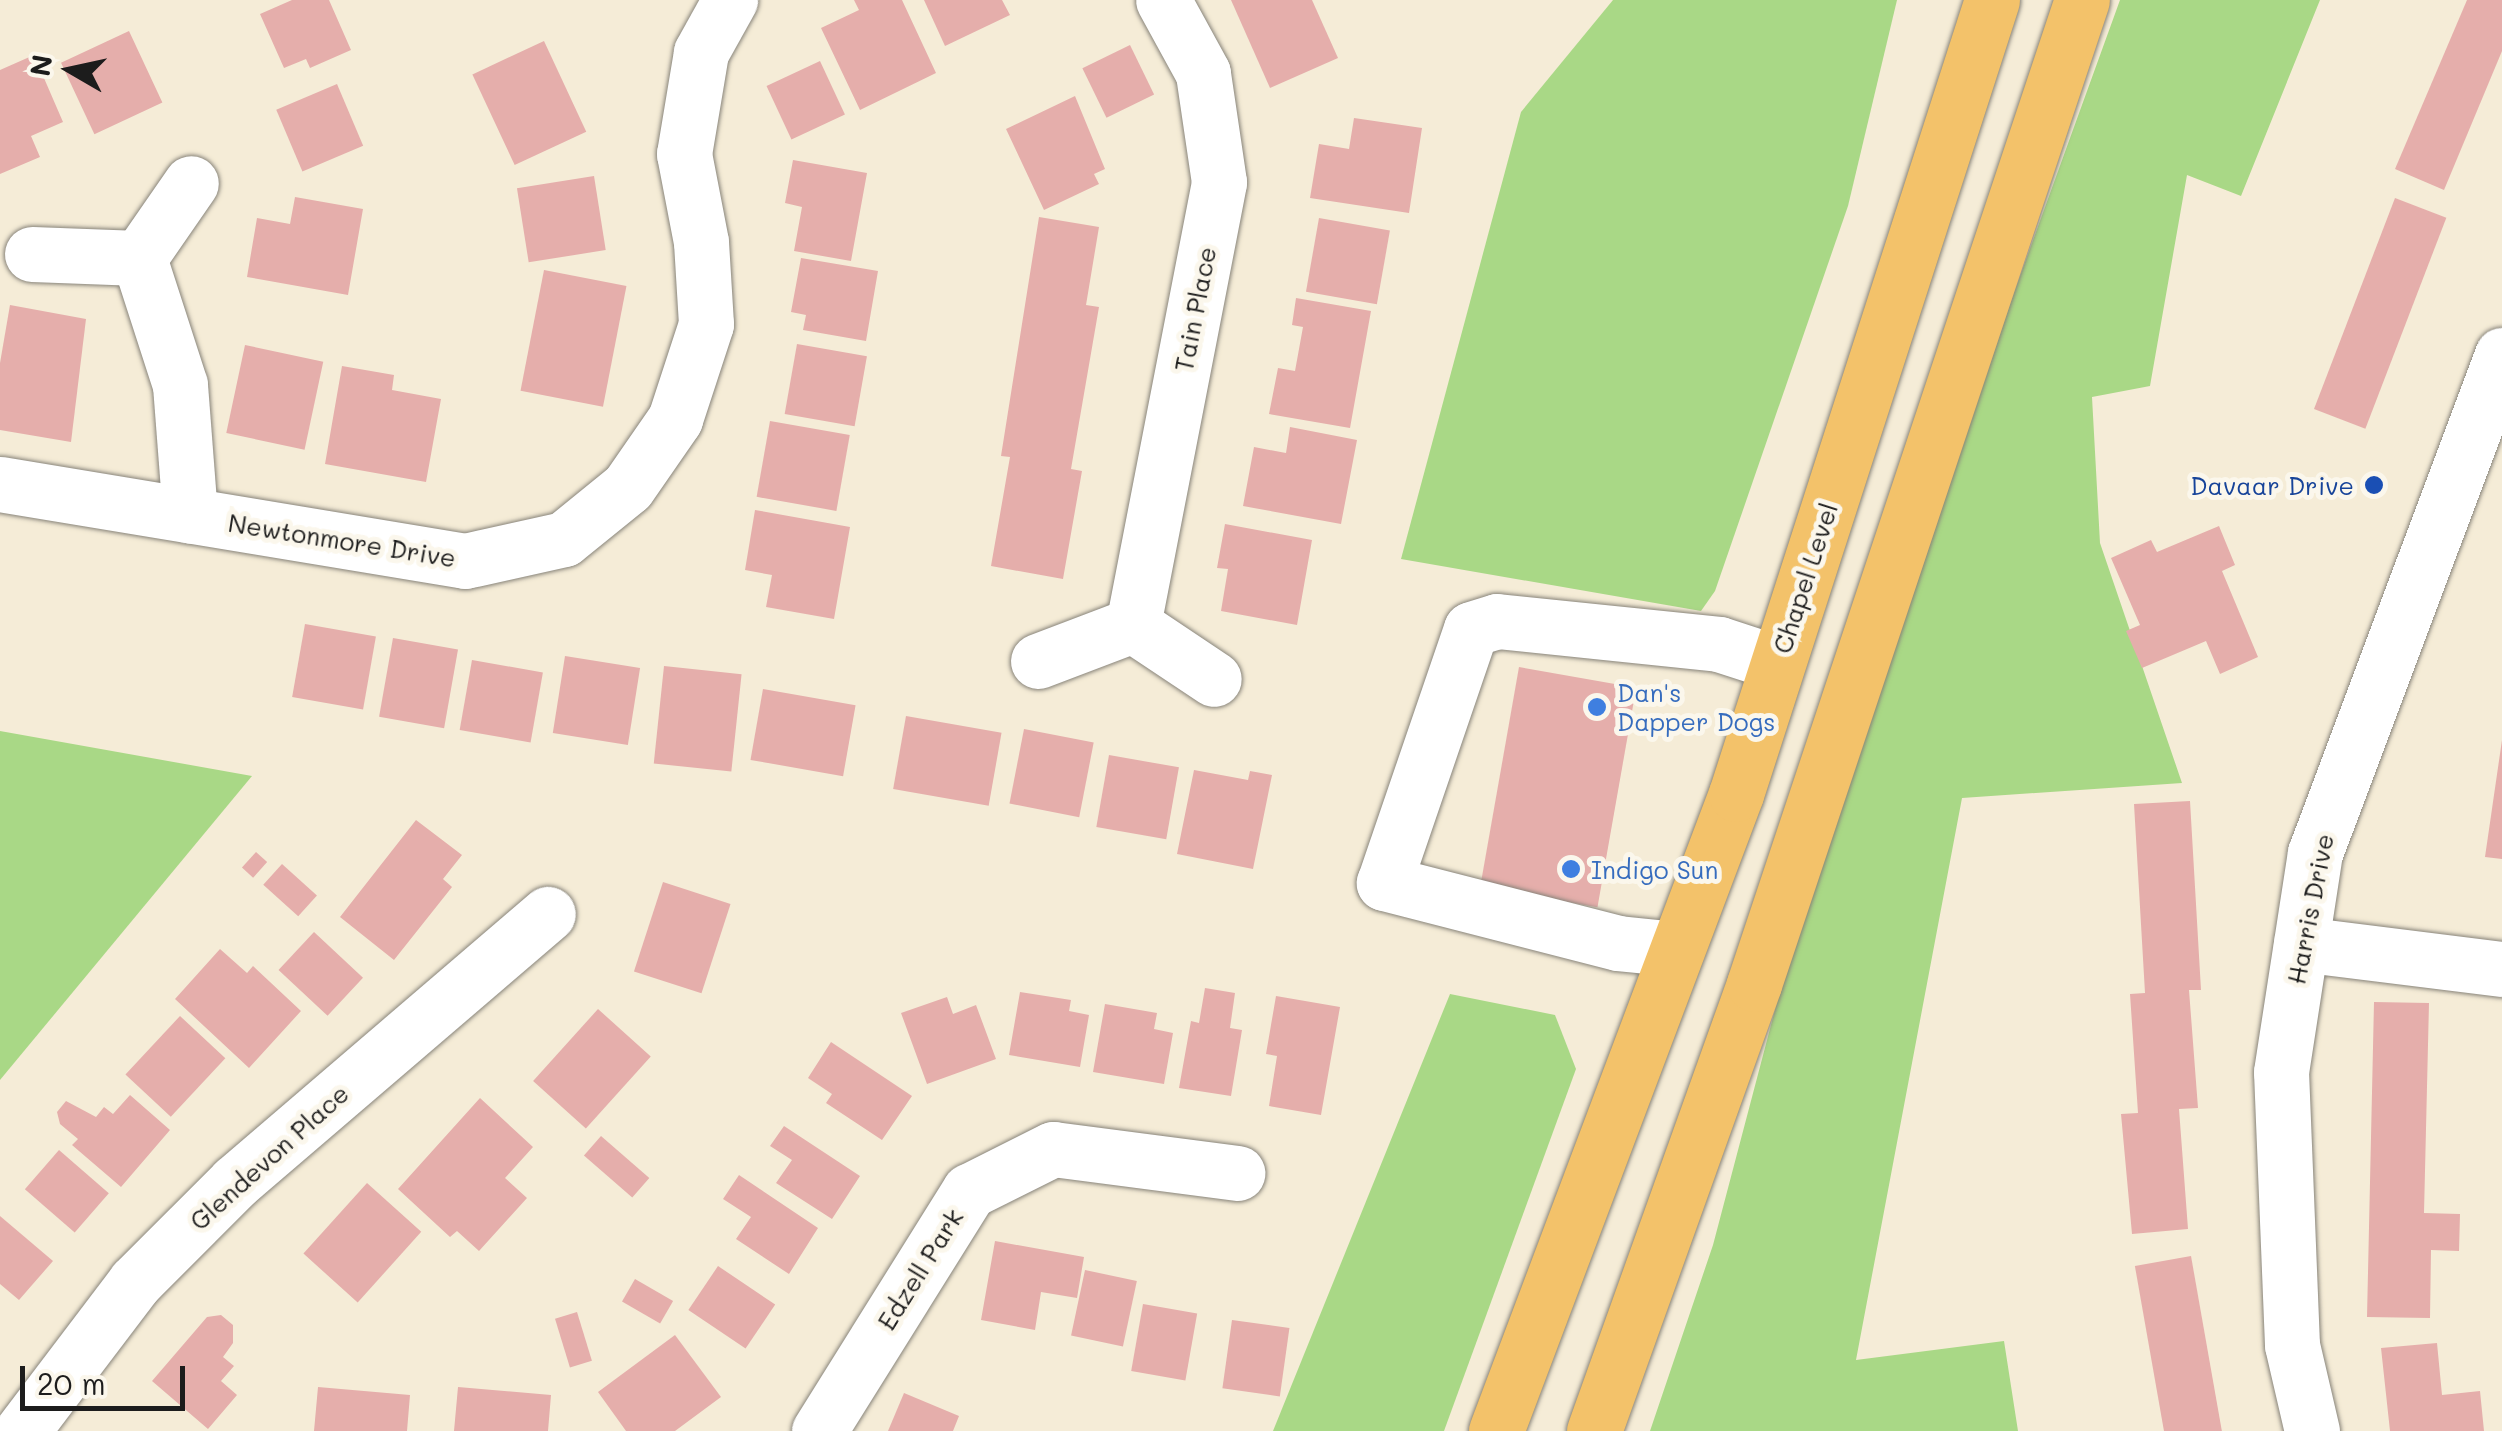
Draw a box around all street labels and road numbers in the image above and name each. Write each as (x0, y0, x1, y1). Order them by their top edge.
street label: Tain Place (1168, 244, 1222, 374)
street label: Chapel Level (1767, 499, 1843, 657)
street label: Newtonmore Drive (226, 507, 458, 573)
street label: Harris Drive (2281, 831, 2339, 987)
street label: Glendevon Place (184, 1078, 354, 1236)
street label: Edzell Park (871, 1203, 969, 1335)

